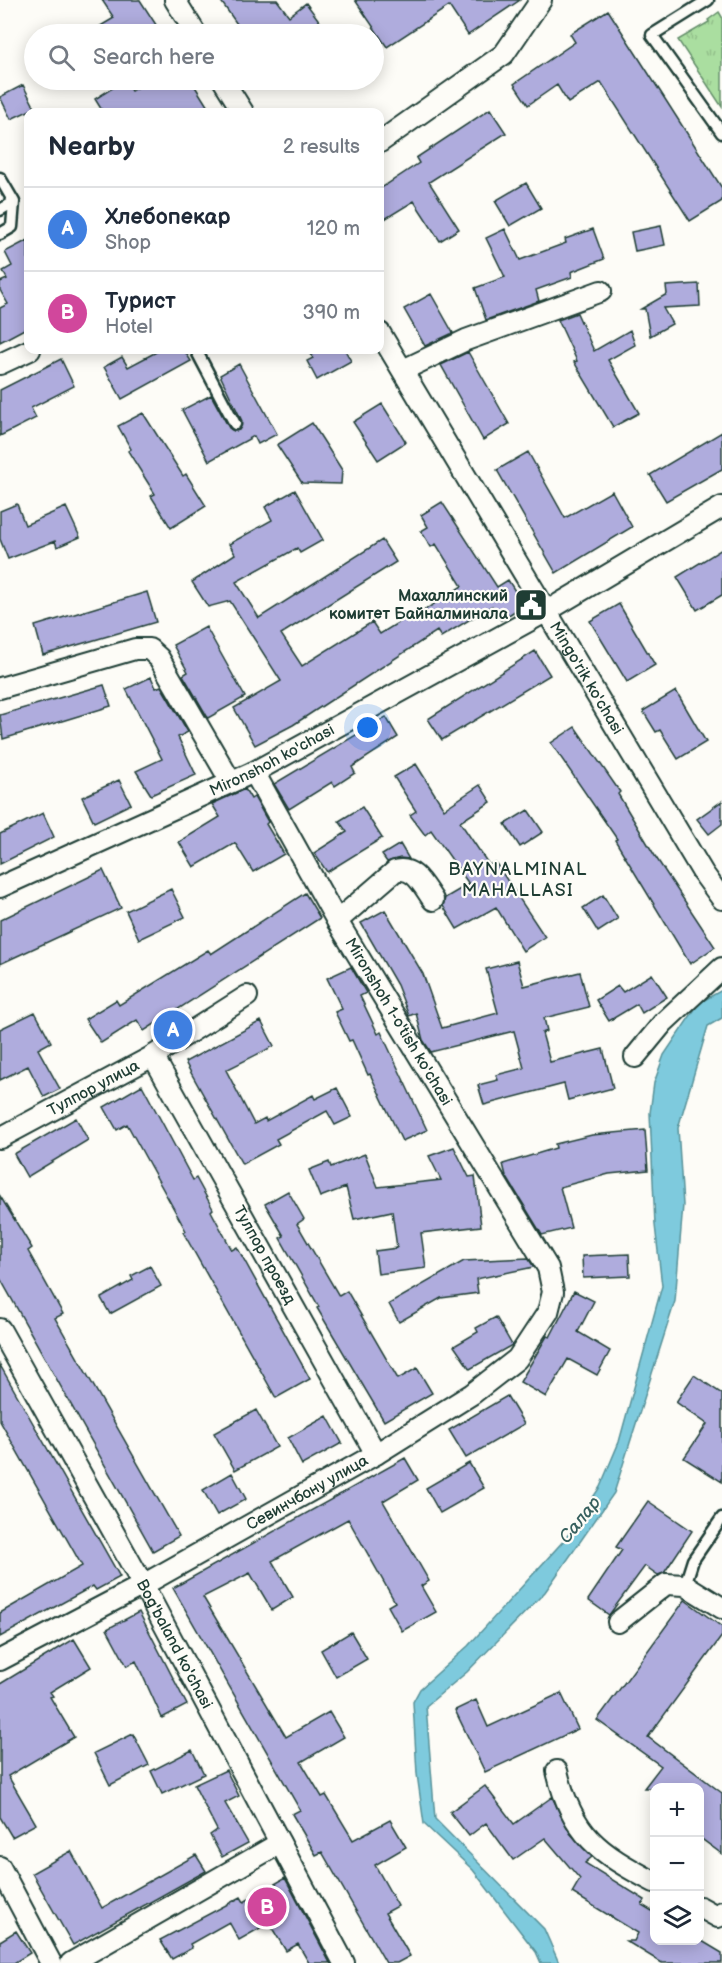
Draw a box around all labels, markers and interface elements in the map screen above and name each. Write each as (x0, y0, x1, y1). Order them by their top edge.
search box (24, 24, 384, 90)
icon: search (45, 41, 78, 74)
text: Search here (93, 44, 215, 71)
text: Nearby (48, 132, 135, 163)
text: 2 results (283, 135, 360, 159)
text: Хлебопекар (105, 204, 230, 231)
text: A (61, 217, 74, 241)
text: 120 m (307, 217, 360, 241)
text: Shop (105, 231, 151, 255)
text: Турист (105, 288, 176, 315)
text: B (60, 301, 75, 325)
text: 390 m (302, 301, 360, 325)
text: Hotel (105, 315, 153, 339)
place label: Махаллинский комитет Байналминала (329, 587, 509, 624)
public building icon: Махаллинский комитет Байналминала (513, 587, 549, 623)
street label: Mingo'rik ko'chasi (545, 618, 627, 738)
your location (353, 713, 382, 742)
street label: Mironshoh ko'chasi (206, 720, 338, 800)
district label: BAYNALMINAL MAHALLASI (448, 859, 588, 901)
street label: Mironshoh 1-o'tish ko'chasi (340, 935, 456, 1109)
pin: A (154, 1008, 192, 1052)
street label: Тулпор улица (44, 1055, 143, 1120)
street label: Тулпор проезд (229, 1202, 300, 1308)
street label: Севинчбону улица (243, 1451, 372, 1534)
water label: Салар (555, 1492, 605, 1548)
street label: Bog'baland ko'chasi (132, 1576, 217, 1712)
map controls (650, 1783, 704, 1945)
button: + (650, 1783, 704, 1837)
button: − (650, 1837, 704, 1891)
pin: B (248, 1884, 286, 1930)
button: layers (650, 1891, 704, 1945)

